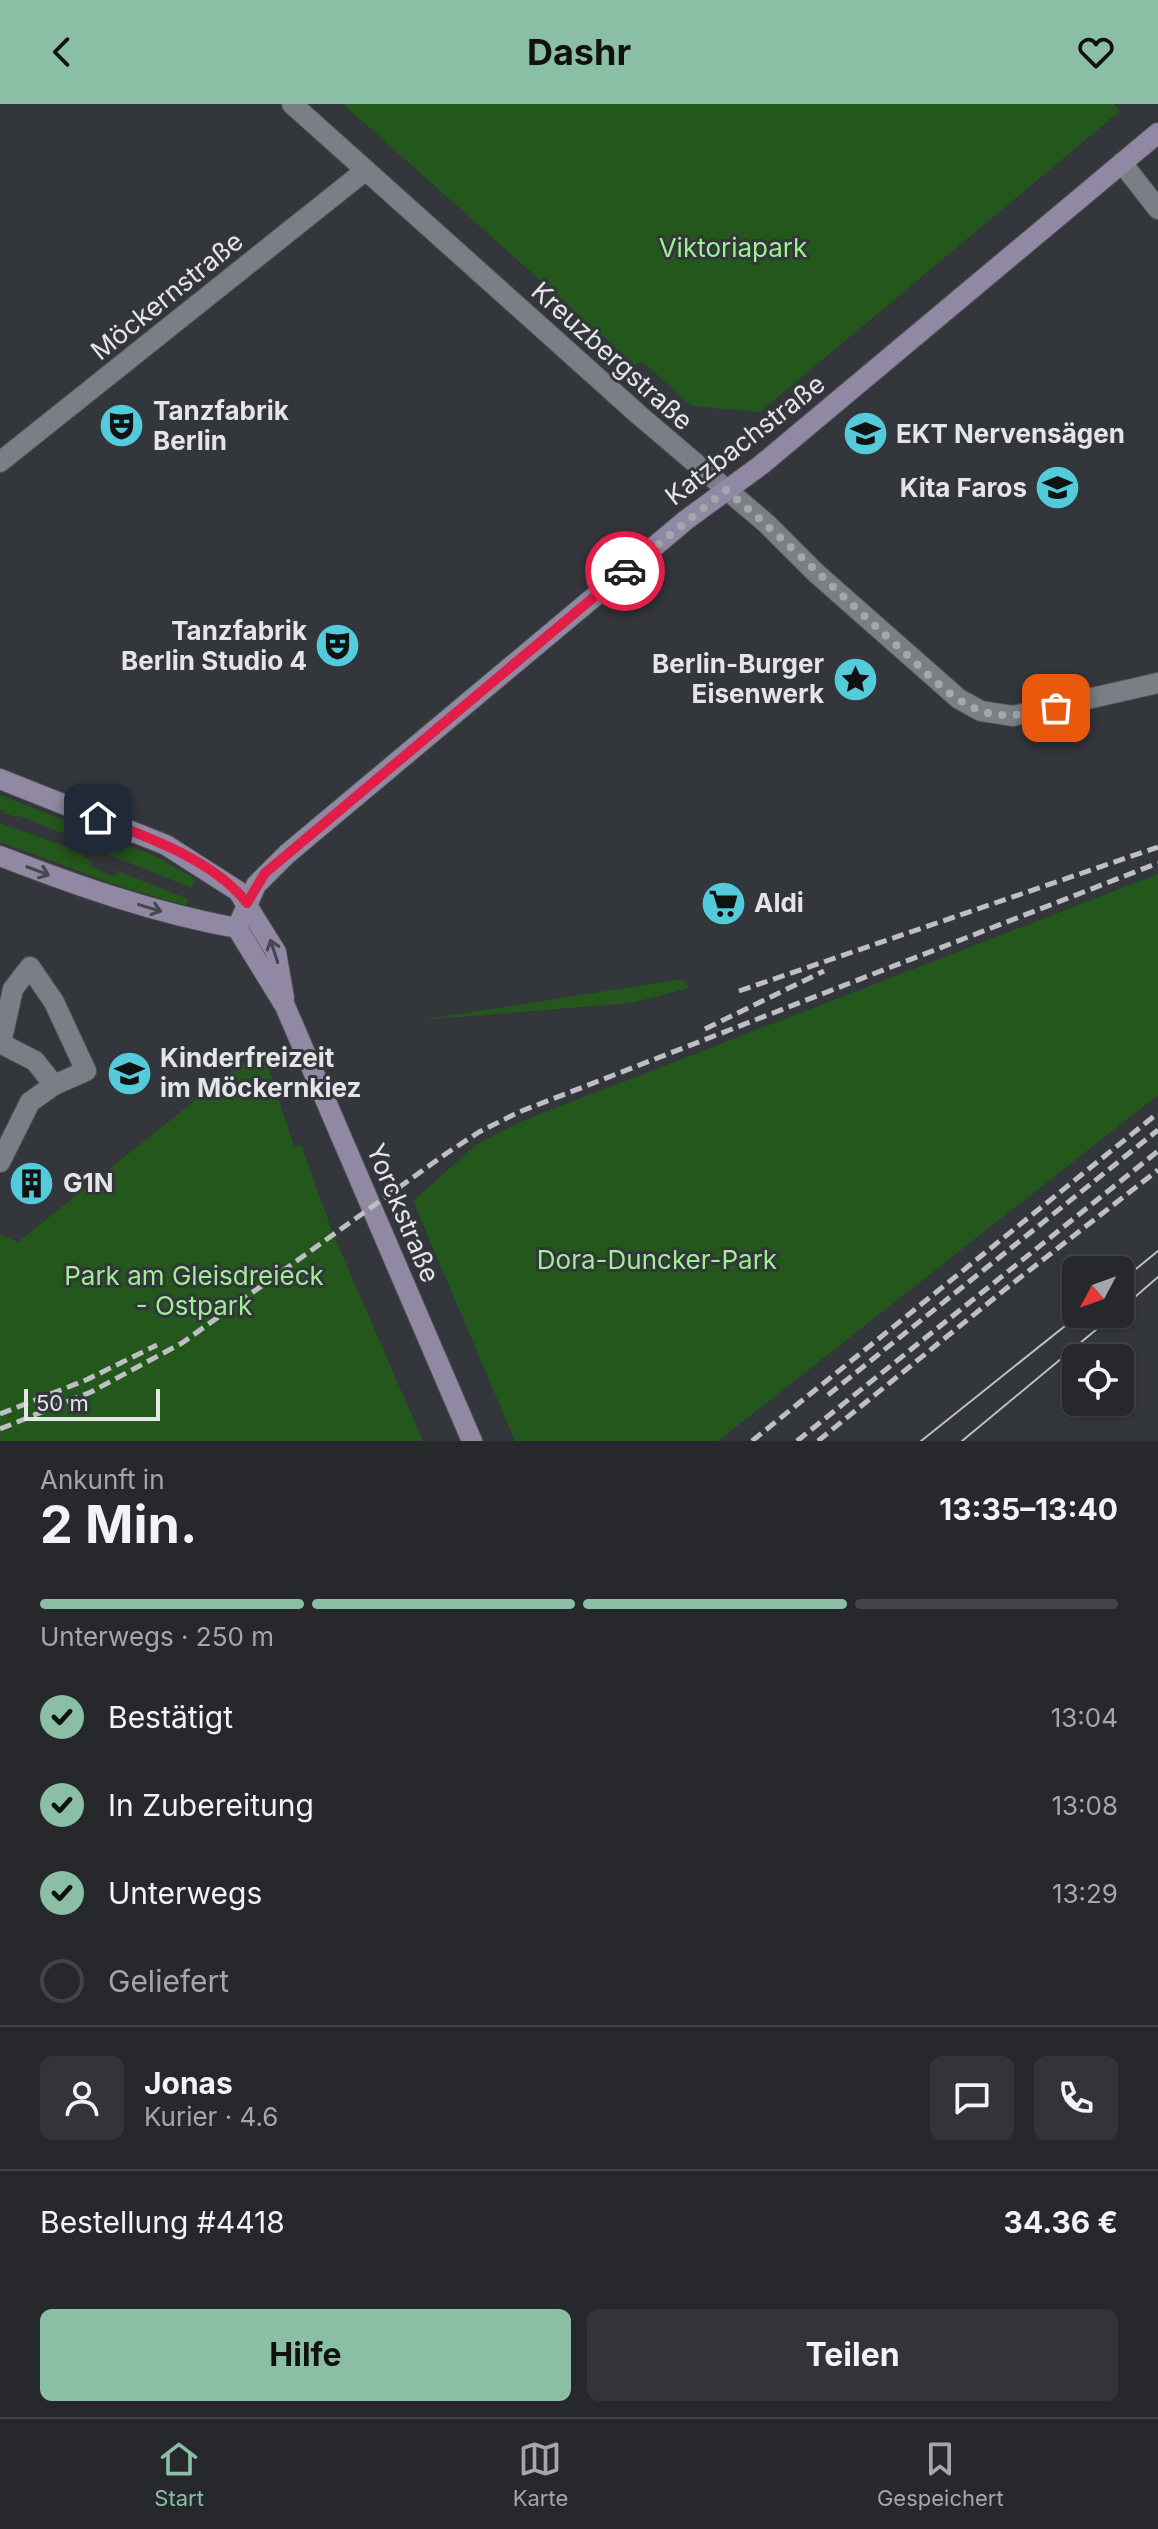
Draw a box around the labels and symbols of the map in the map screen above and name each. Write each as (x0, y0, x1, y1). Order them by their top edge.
street label: Möckernstraße (85, 225, 249, 366)
park label: Viktoriapark (659, 232, 807, 263)
street label: Kreuzbergstraße (525, 275, 699, 436)
street label: Katzbachstraße (659, 368, 831, 511)
place label: Tanzfabrik Berlin (153, 395, 289, 456)
theatre icon: Tanzfabrik Berlin (98, 402, 146, 450)
school or university icon: EKT Nervensägen (841, 410, 889, 458)
place label: EKT Nervensägen (896, 418, 1125, 449)
school or university icon: Kita Faros (1034, 464, 1082, 512)
place label: Kita Faros (900, 472, 1027, 503)
courier (585, 531, 665, 611)
place label: Tanzfabrik Berlin Studio 4 (121, 615, 307, 676)
theatre icon: Tanzfabrik Berlin Studio 4 (314, 622, 362, 670)
place label: Berlin-Burger Eisenwerk (652, 648, 824, 709)
place icon: Berlin-Burger Eisenwerk (831, 655, 879, 703)
pin (1022, 674, 1090, 742)
pin (64, 784, 132, 852)
one-way arrow (25, 865, 50, 879)
supermarket icon: Aldi (699, 879, 747, 927)
place label: Aldi (754, 887, 804, 918)
one-way arrow (137, 902, 162, 916)
one-way arrow (266, 939, 281, 965)
place label: Kinderfreizeit im Möckernkiez (160, 1042, 361, 1103)
school or university icon: Kinderfreizeit im Möckernkiez (105, 1049, 153, 1097)
street label: Yorckstraße (360, 1139, 447, 1287)
building icon: G1N (8, 1159, 56, 1207)
place label: G1N (63, 1167, 114, 1198)
park label: Dora-Duncker-Park (537, 1244, 777, 1275)
north arrow (1062, 1256, 1134, 1328)
park label: Park am Gleisdreieck - Ostpark (64, 1260, 324, 1321)
scale bar (24, 1385, 160, 1421)

